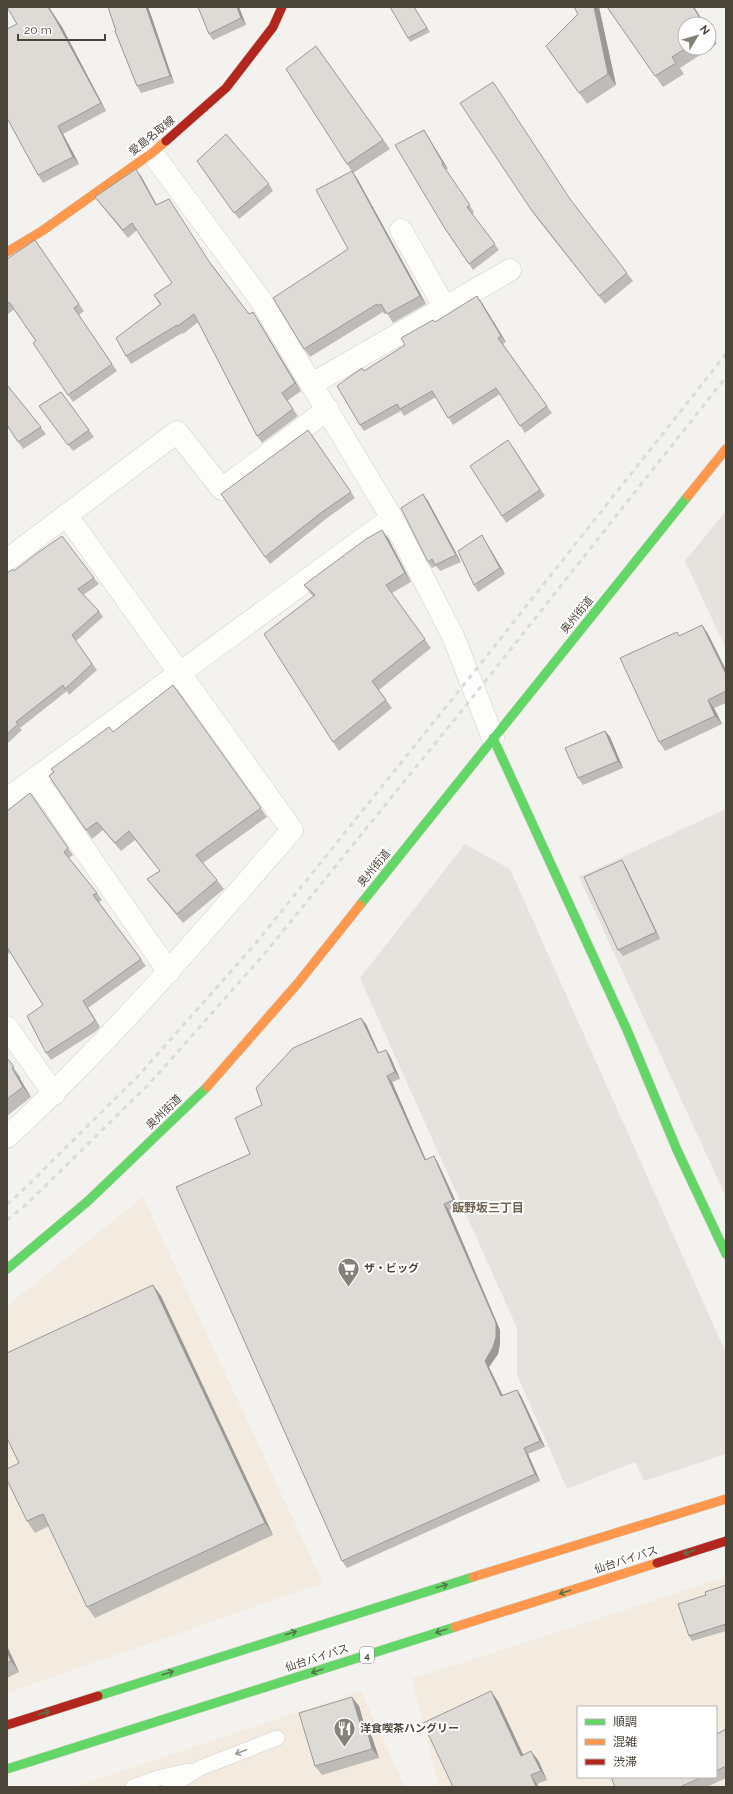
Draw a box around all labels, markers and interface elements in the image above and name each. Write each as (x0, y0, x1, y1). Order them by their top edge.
scale bar (18, 16, 105, 42)
north arrow (677, 16, 717, 56)
text: 20 m (24, 23, 52, 37)
text: N (697, 23, 712, 37)
street label: 愛島名取線 (127, 114, 177, 158)
street label: 奥州街道 (558, 594, 596, 636)
street label: 奥州街道 (355, 847, 393, 889)
street label: 奥州街道 (144, 1092, 184, 1132)
district label: 飯野坂三丁目 (452, 1201, 524, 1215)
supermarket icon: ザ・ビッグ (335, 1255, 361, 1288)
place label: ザ・ビッグ (364, 1262, 419, 1275)
street label: 仙台バイパス (593, 1544, 659, 1576)
one-way arrow (683, 1549, 695, 1557)
one-way arrow (435, 1582, 448, 1589)
one-way arrow (559, 1589, 572, 1596)
one-way arrow (435, 1628, 448, 1635)
one-way arrow (285, 1629, 298, 1636)
street label: 仙台バイパス (284, 1642, 350, 1674)
road number: 4 (360, 1647, 374, 1663)
one-way arrow (311, 1668, 324, 1675)
one-way arrow (161, 1669, 174, 1676)
legend (577, 1706, 717, 1778)
one-way arrow (38, 1709, 50, 1717)
restaurant icon: 洋食喫茶ハングリー (331, 1715, 357, 1748)
text: 順調 (613, 1715, 637, 1729)
place label: 洋食喫茶ハングリー (360, 1722, 459, 1735)
text: 混雑 (613, 1735, 637, 1749)
one-way arrow (235, 1749, 247, 1757)
text: 渋滞 (613, 1755, 637, 1769)

